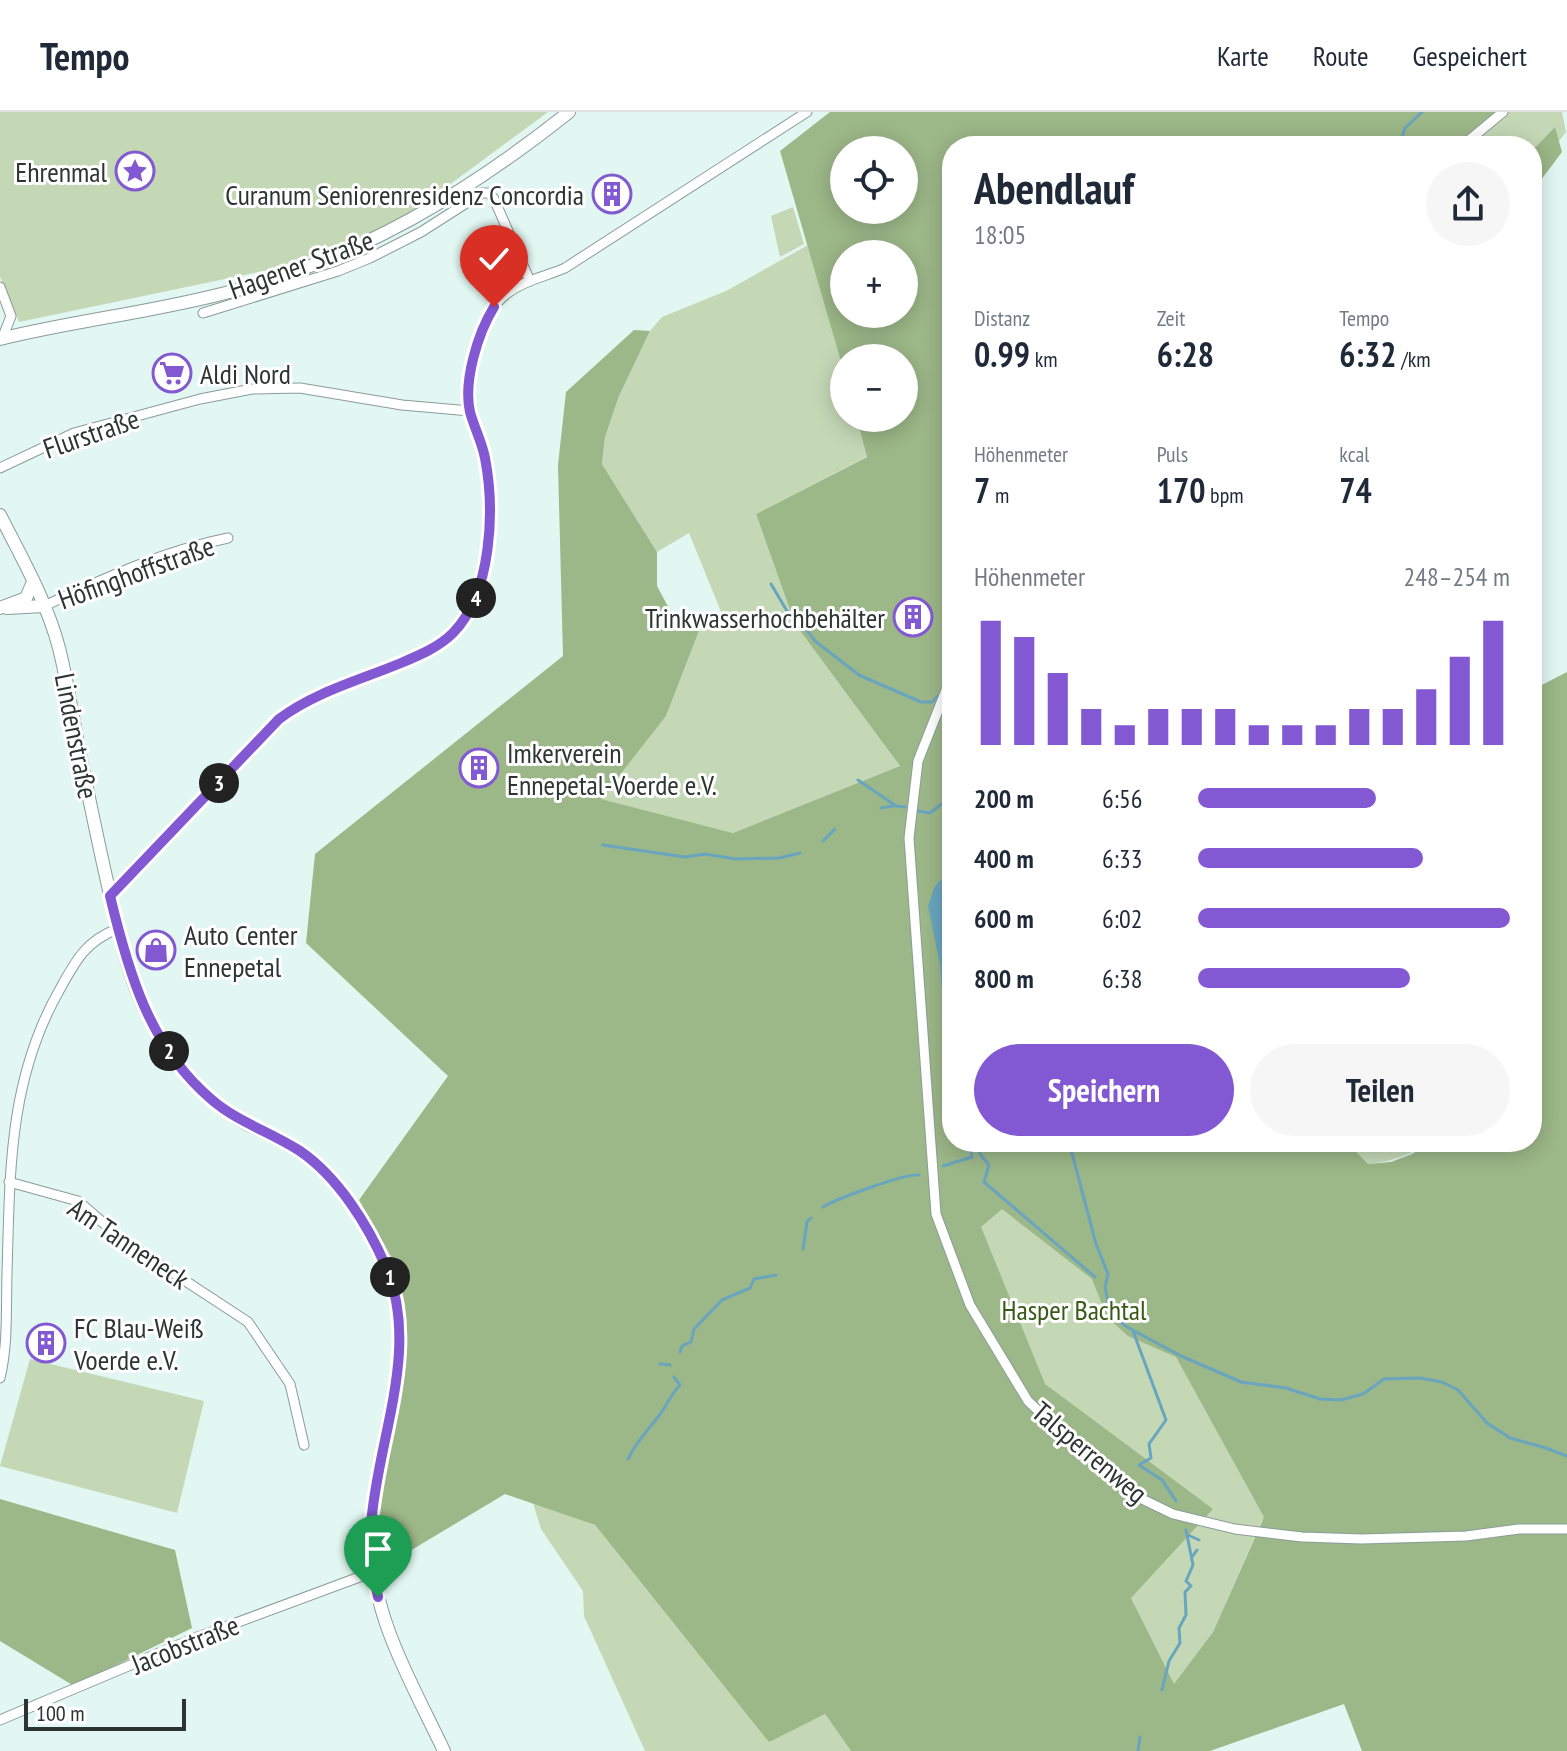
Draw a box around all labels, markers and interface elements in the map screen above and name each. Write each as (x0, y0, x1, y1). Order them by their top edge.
text: Tempo (40, 31, 129, 80)
text: Karte (1217, 37, 1269, 74)
text: Route (1313, 37, 1368, 74)
text: Gespeichert (1412, 37, 1527, 74)
map controls (830, 136, 918, 432)
button: locate (830, 136, 918, 224)
place icon: Ehrenmal (114, 150, 156, 192)
place label: Ehrenmal (15, 153, 107, 190)
text: Abendlauf (974, 159, 1134, 216)
button: share (1426, 162, 1510, 246)
building icon: Curanum Seniorenresidenz Concordia (591, 173, 633, 215)
place label: Curanum Seniorenresidenz Concordia (225, 176, 584, 213)
text: 18:05 (974, 218, 1026, 251)
street label: Hagener Straße (224, 221, 378, 307)
pin (460, 225, 528, 307)
icon: check (472, 237, 516, 281)
button: + (830, 240, 918, 328)
text: Distanz (974, 304, 1030, 332)
text: Zeit (1157, 304, 1185, 332)
text: Tempo (1339, 304, 1389, 332)
text: 0.99 (974, 332, 1030, 376)
text: 6:28 (1157, 332, 1214, 376)
text: 6:32 (1339, 332, 1397, 376)
button: − (830, 344, 918, 432)
text: km (1030, 345, 1058, 373)
text: /km (1397, 345, 1431, 373)
supermarket icon: Aldi Nord (151, 352, 193, 394)
place label: Aldi Nord (200, 355, 291, 392)
street label: Flurstraße (38, 399, 144, 467)
text: Höhenmeter (974, 440, 1068, 468)
text: Puls (1157, 440, 1188, 468)
text: kcal (1339, 440, 1369, 468)
text: 7 (974, 468, 990, 512)
text: 170 (1157, 468, 1205, 512)
text: 74 (1339, 468, 1372, 512)
text: m (990, 481, 1009, 509)
text: bpm (1205, 481, 1244, 509)
street label: Höfinghoffstraße (53, 527, 219, 617)
text: Höhenmeter (974, 560, 1085, 593)
text: 248–254 m (1404, 560, 1510, 593)
pin: 4 (456, 578, 496, 618)
text: 4 (471, 584, 481, 612)
building icon: Trinkwasserhochbehälter (892, 596, 934, 638)
place label: Trinkwasserhochbehälter (645, 599, 885, 636)
street label: Lindenstraße (47, 670, 107, 802)
place label: Imkerverein Ennepetal-Voerde e.V. (507, 734, 717, 803)
building icon: Imkerverein Ennepetal-Voerde e.V. (458, 747, 500, 789)
pin: 3 (199, 763, 239, 803)
text: 3 (214, 769, 224, 797)
text: 200 m (974, 782, 1034, 815)
text: 6:56 (1102, 782, 1142, 815)
text: 400 m (974, 842, 1034, 875)
text: 6:33 (1102, 842, 1142, 875)
text: 600 m (974, 902, 1034, 935)
text: 6:02 (1102, 902, 1142, 935)
place label: Auto Center Ennepetal (184, 916, 298, 985)
shop icon: Auto Center Ennepetal (135, 929, 177, 971)
text: 800 m (974, 962, 1034, 995)
text: 6:38 (1102, 962, 1142, 995)
pin: 2 (149, 1031, 189, 1071)
text: 2 (164, 1037, 174, 1065)
button: Speichern (974, 1044, 1234, 1136)
button: Teilen (1250, 1044, 1510, 1136)
street label: Am Tanneneck (61, 1189, 197, 1297)
pin: 1 (370, 1257, 410, 1297)
text: 1 (385, 1263, 395, 1291)
park label: Hasper Bachtal (1001, 1291, 1147, 1328)
place label: FC Blau-Weiß Voerde e.V. (73, 1309, 204, 1378)
building icon: FC Blau-Weiß Voerde e.V. (25, 1322, 67, 1364)
street label: Talsperrenweg (1024, 1393, 1156, 1511)
pin (344, 1515, 412, 1597)
icon: arrive (356, 1527, 400, 1571)
street label: Jacobstraße (125, 1606, 244, 1683)
scale bar (24, 1695, 186, 1731)
text: 100 m (36, 1699, 85, 1727)

